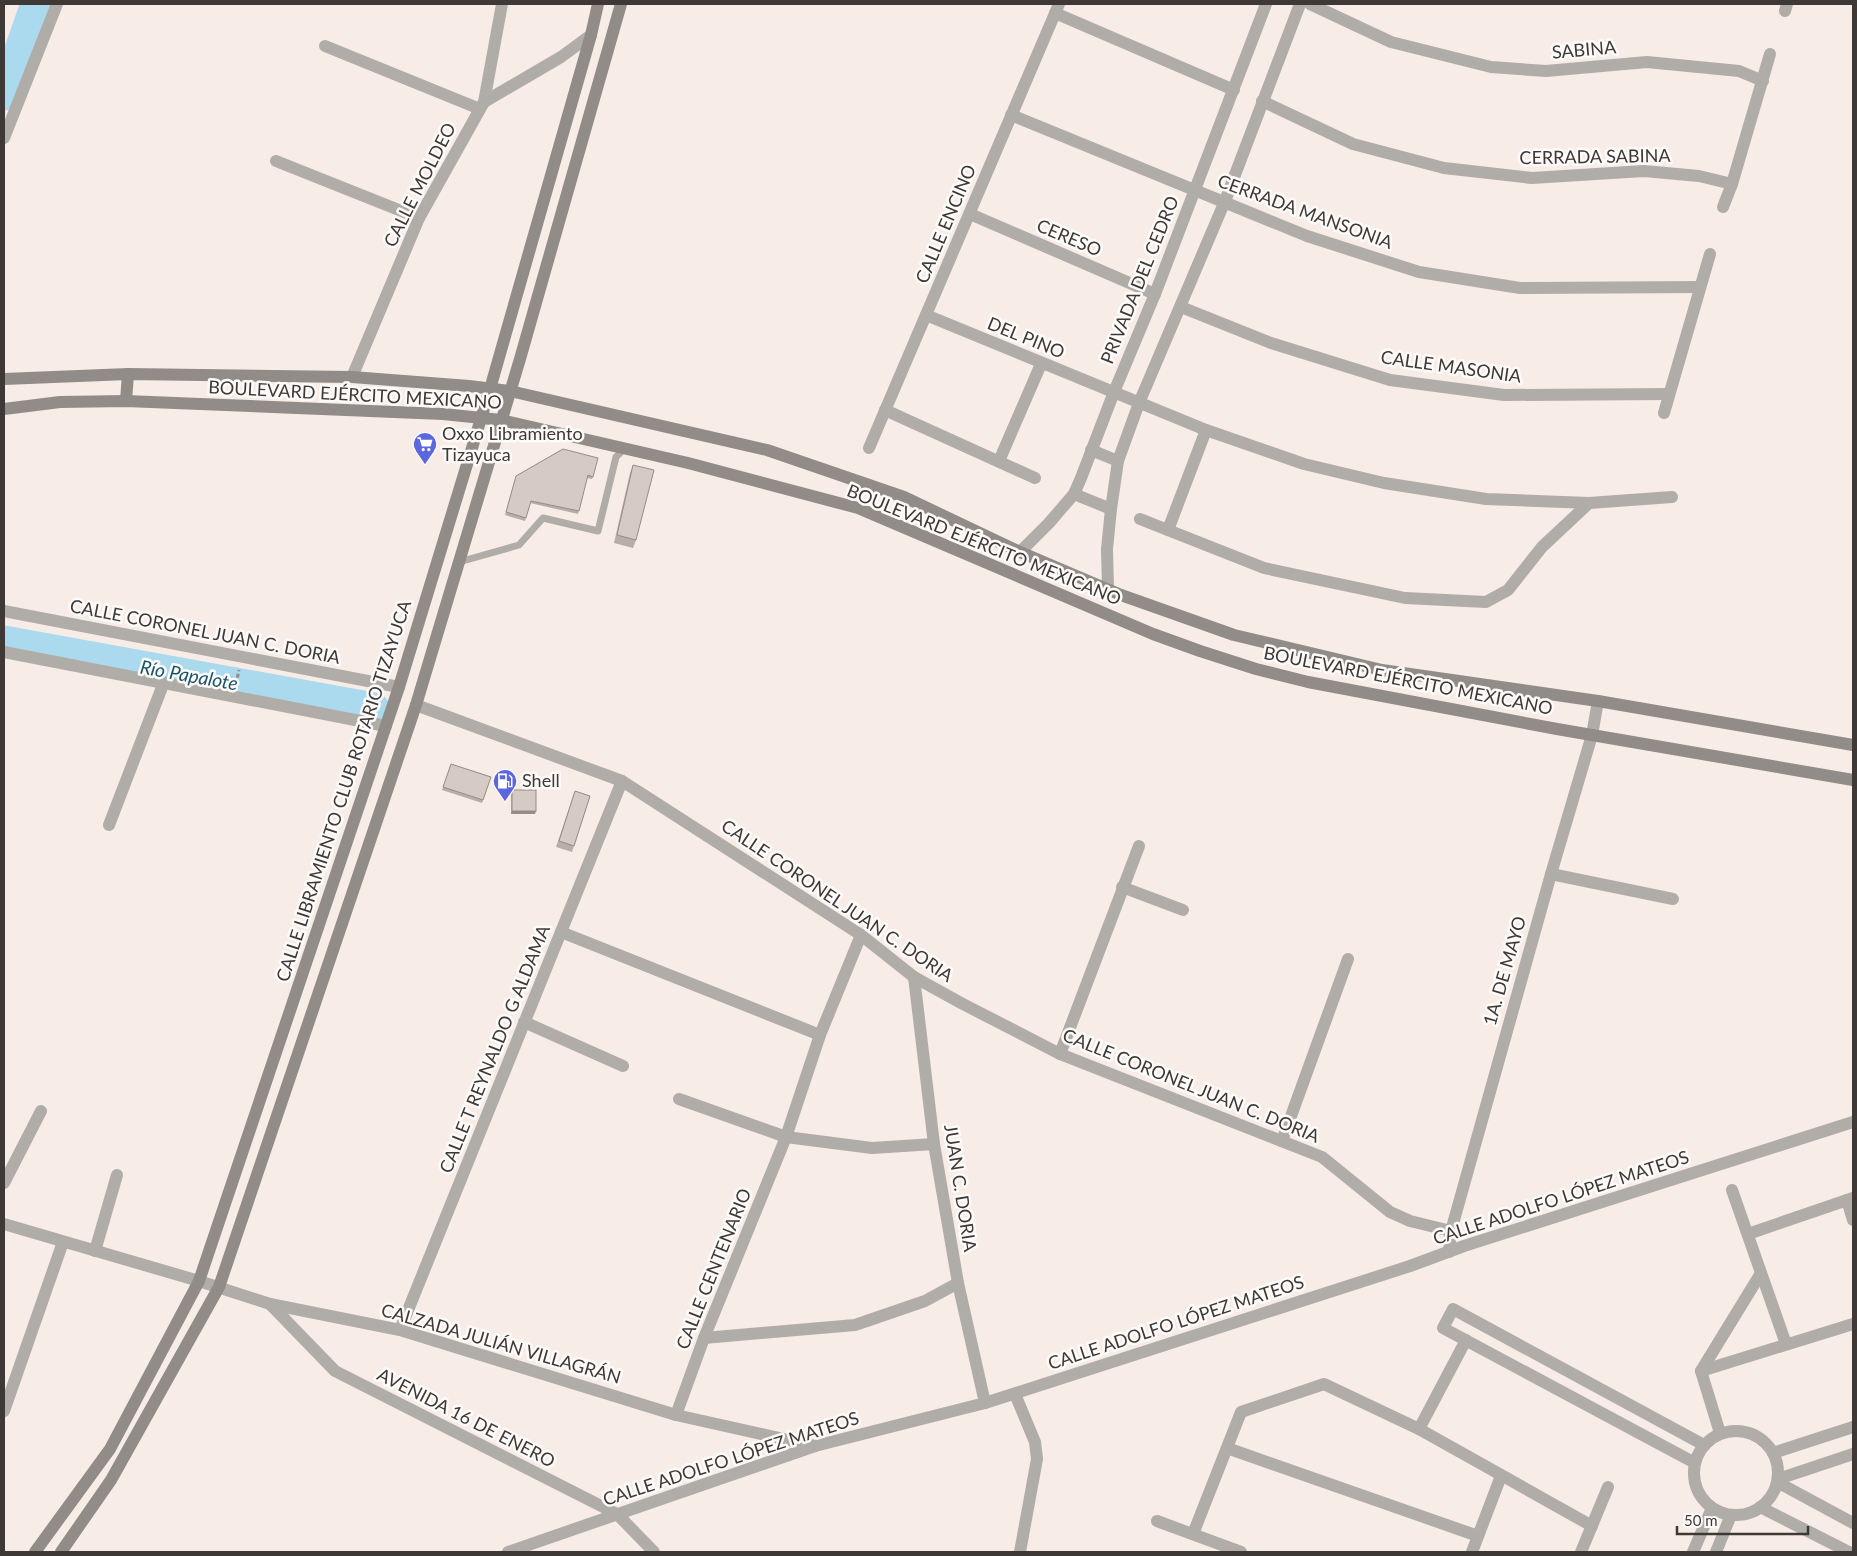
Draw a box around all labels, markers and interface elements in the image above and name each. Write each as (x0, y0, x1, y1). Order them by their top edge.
street label: SABINA (1551, 35, 1618, 63)
street label: CALLE MOLDEO (378, 119, 460, 250)
street label: CERRADA SABINA (1519, 144, 1671, 168)
street label: CALLE ENCINO (910, 161, 980, 286)
street label: CERRADA MANSONIA (1215, 169, 1397, 253)
street label: PRIVADA DEL CEDRO (1095, 192, 1183, 367)
street label: CERESO (1034, 214, 1105, 261)
street label: DEL PINO (985, 312, 1068, 363)
street label: CALLE MASONIA (1379, 345, 1524, 387)
street label: BOULEVARD EJÉRCITO MEXICANO (208, 375, 502, 413)
place label: Oxxo Libramiento Tizayuca (442, 422, 583, 465)
supermarket icon: Oxxo Libramiento Tizayuca (412, 431, 438, 465)
street label: BOULEVARD EJÉRCITO MEXICANO (844, 479, 1125, 609)
street label: CALLE CORONEL JUAN C. DORIA (68, 594, 343, 668)
street label: CALLE LIBRAMIENTO CLUB ROTARIO TIZAYUCA (271, 596, 416, 984)
street label: BOULEVARD EJÉRCITO MEXICANO (1262, 641, 1554, 719)
water label: Río Papalote (139, 655, 240, 694)
fuel station icon: Shell (492, 768, 518, 802)
place label: Shell (522, 769, 560, 791)
street label: CALLE CORONEL JUAN C. DORIA (717, 814, 958, 987)
street label: 1A. DE MAYO (1478, 913, 1530, 1028)
street label: CALLE T REYNALDO G ALDAMA (434, 921, 554, 1176)
street label: CALLE CORONEL JUAN C. DORIA (1060, 1023, 1324, 1147)
street label: JUAN C. DORIA (940, 1123, 982, 1254)
street label: CALLE ADOLFO LÓPEZ MATEOS (1430, 1145, 1692, 1249)
street label: CALLE CENTENARIO (671, 1185, 755, 1352)
street label: CALLE ADOLFO LÓPEZ MATEOS (1045, 1270, 1307, 1374)
street label: CALZADA JULIÁN VILLAGRÁN (379, 1298, 624, 1388)
street label: AVENIDA 16 DE ENERO (374, 1363, 559, 1471)
street label: CALLE ADOLFO LÓPEZ MATEOS (600, 1406, 862, 1510)
scale bar (1677, 1504, 1808, 1536)
text: 50 m (1684, 1511, 1718, 1529)

